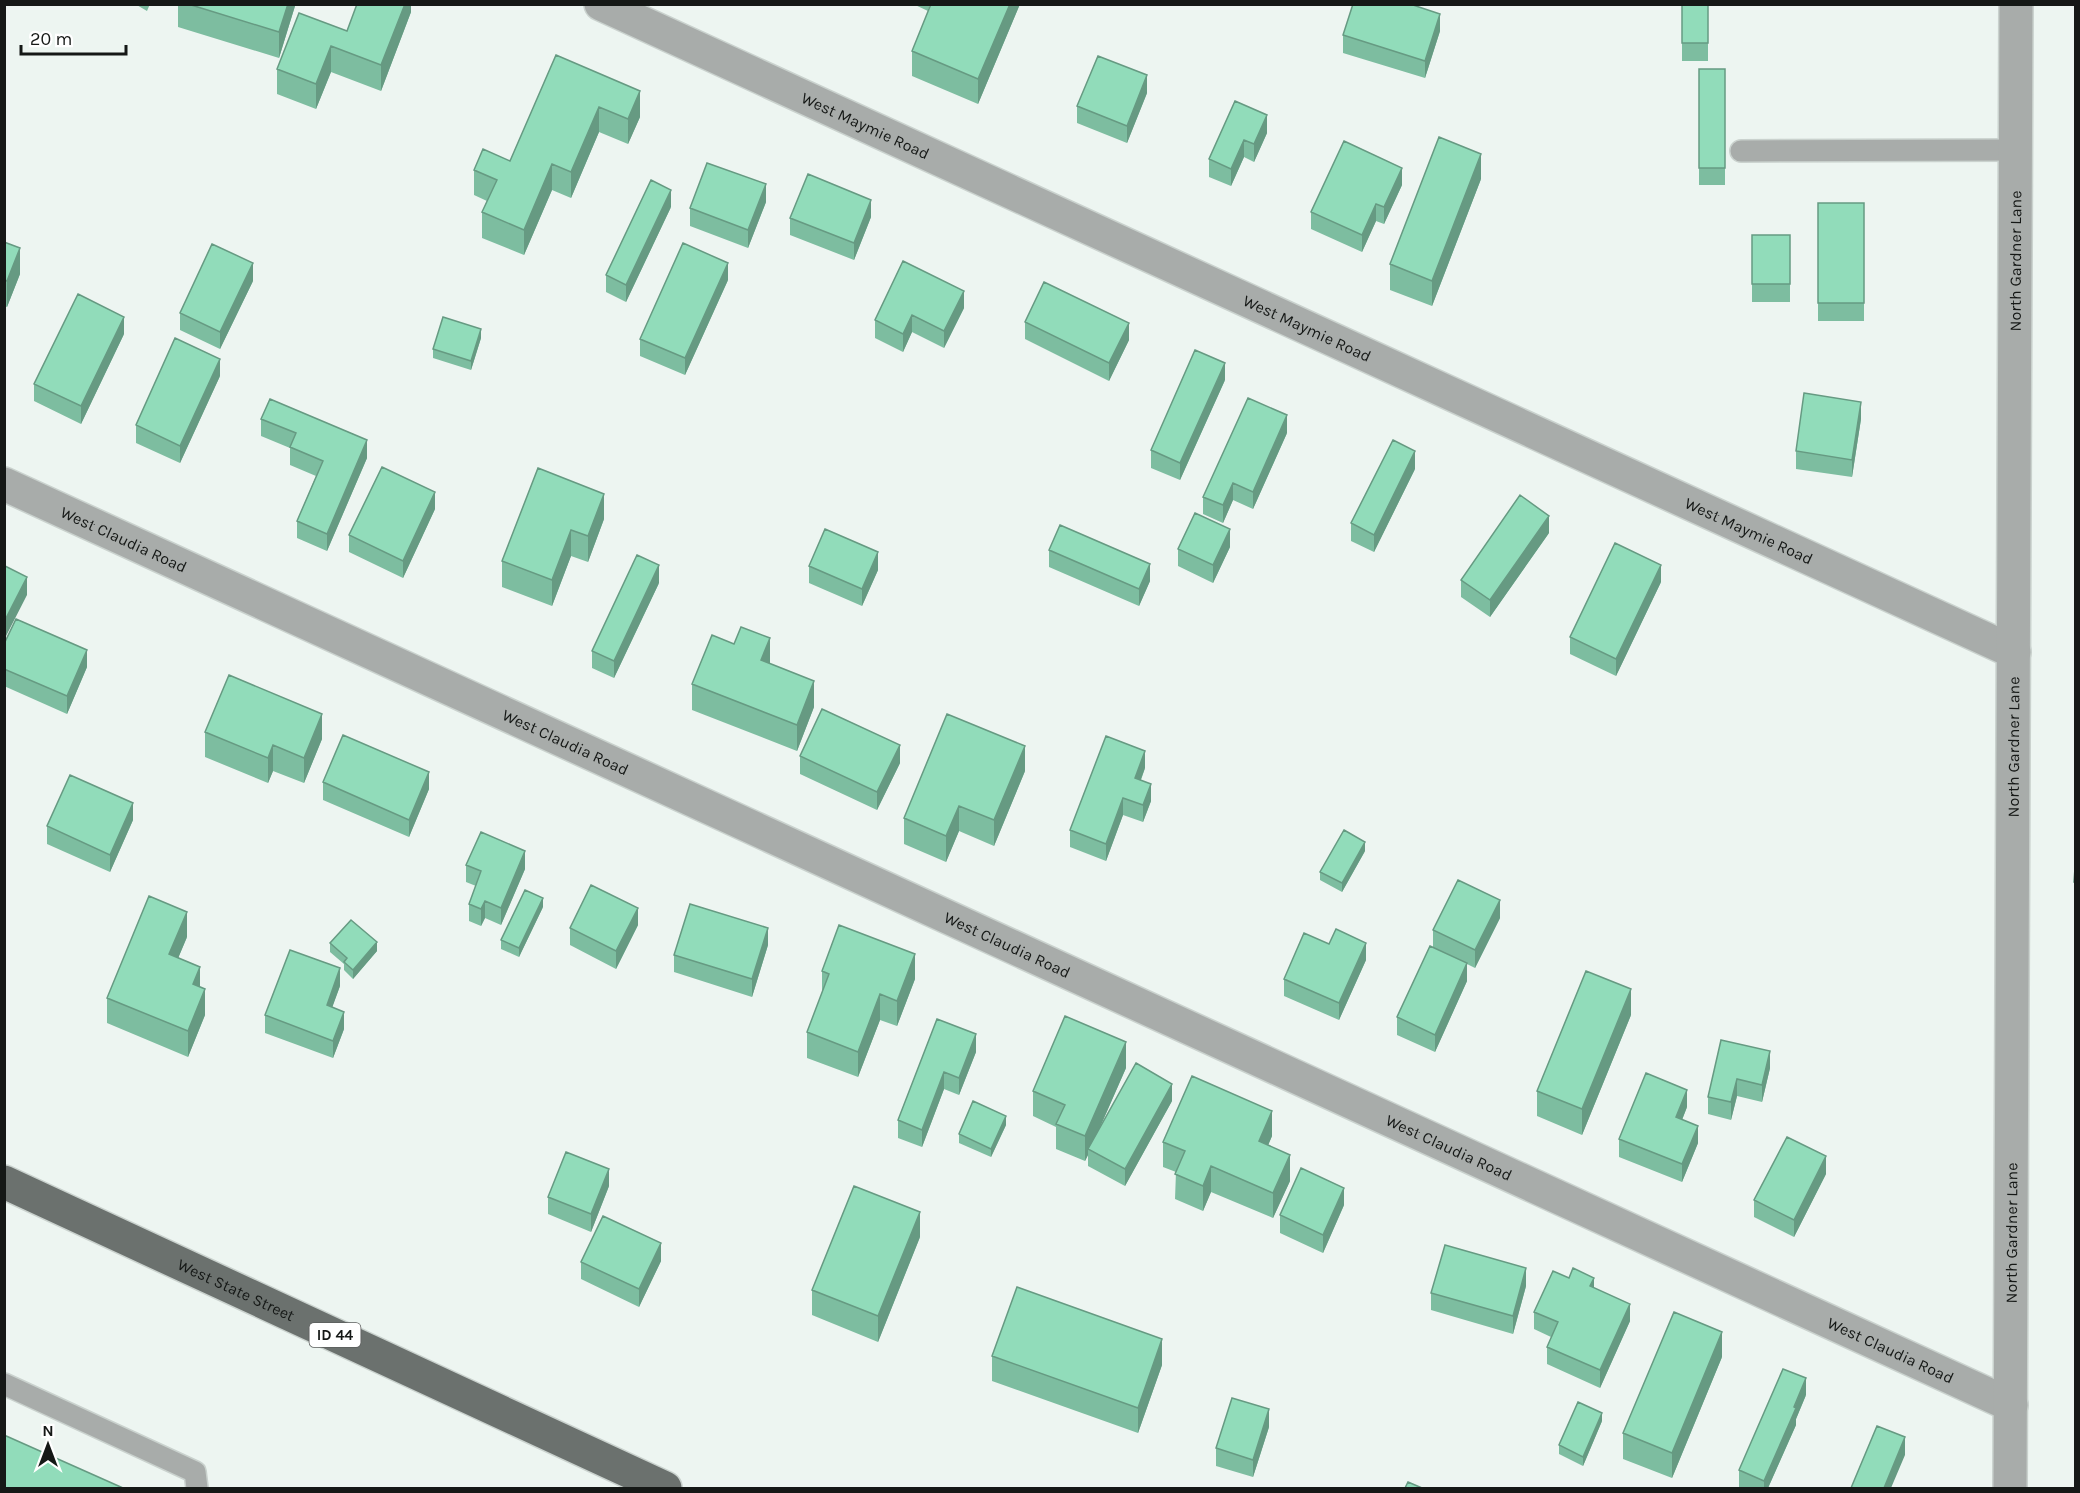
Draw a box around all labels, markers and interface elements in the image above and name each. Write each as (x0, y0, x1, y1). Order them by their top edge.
scale bar (21, 18, 126, 56)
text: 20 m (30, 28, 72, 50)
street label: West Maymie Road (798, 88, 933, 163)
street label: North Gardner Lane (2005, 190, 2025, 332)
street label: West Maymie Road (1240, 290, 1374, 365)
street label: West Maymie Road (1682, 493, 1816, 568)
street label: West Claudia Road (58, 502, 190, 576)
street label: North Gardner Lane (2003, 676, 2023, 818)
street label: West Claudia Road (500, 705, 632, 779)
street label: West Claudia Road (941, 907, 1074, 982)
street label: West Claudia Road (1383, 1110, 1515, 1184)
street label: North Gardner Lane (2001, 1162, 2021, 1304)
street label: West State Street (175, 1254, 298, 1325)
street label: West Claudia Road (1825, 1313, 1957, 1387)
road number: ID 44 (310, 1323, 360, 1347)
north arrow (18, 1415, 78, 1475)
text: N (42, 1421, 54, 1440)

